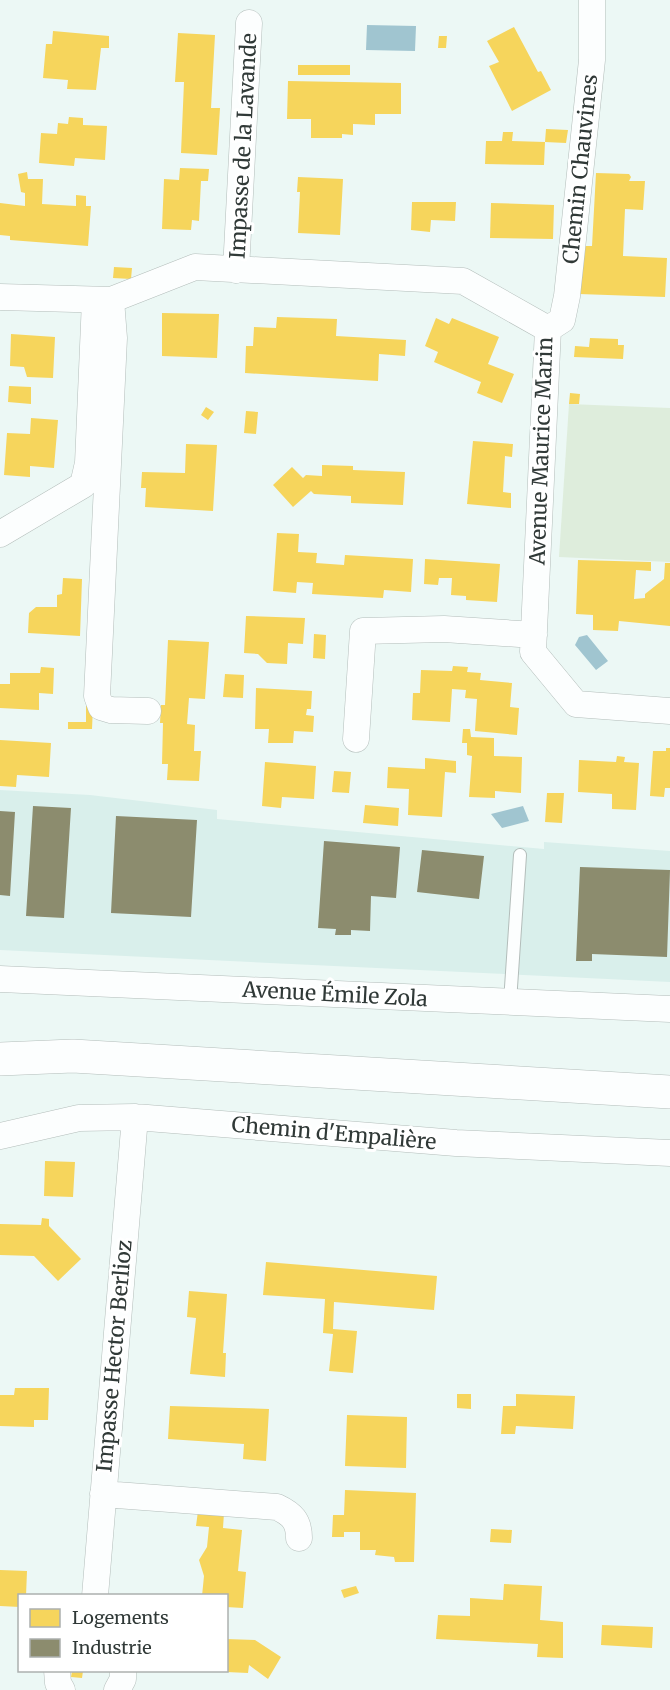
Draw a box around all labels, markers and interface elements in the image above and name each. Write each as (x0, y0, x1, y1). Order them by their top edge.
street label: Impasse de la Lavande (224, 32, 262, 260)
street label: Chemin Chauvines (557, 73, 603, 265)
street label: Avenue Maurice Marin (523, 336, 558, 567)
street label: Avenue Émile Zola (241, 975, 428, 1012)
street label: Chemin d'Empalière (230, 1111, 438, 1155)
street label: Impasse Hector Berlioz (90, 1239, 138, 1473)
legend (18, 1594, 228, 1672)
text: Logements (72, 1606, 169, 1629)
text: Industrie (72, 1636, 152, 1659)

